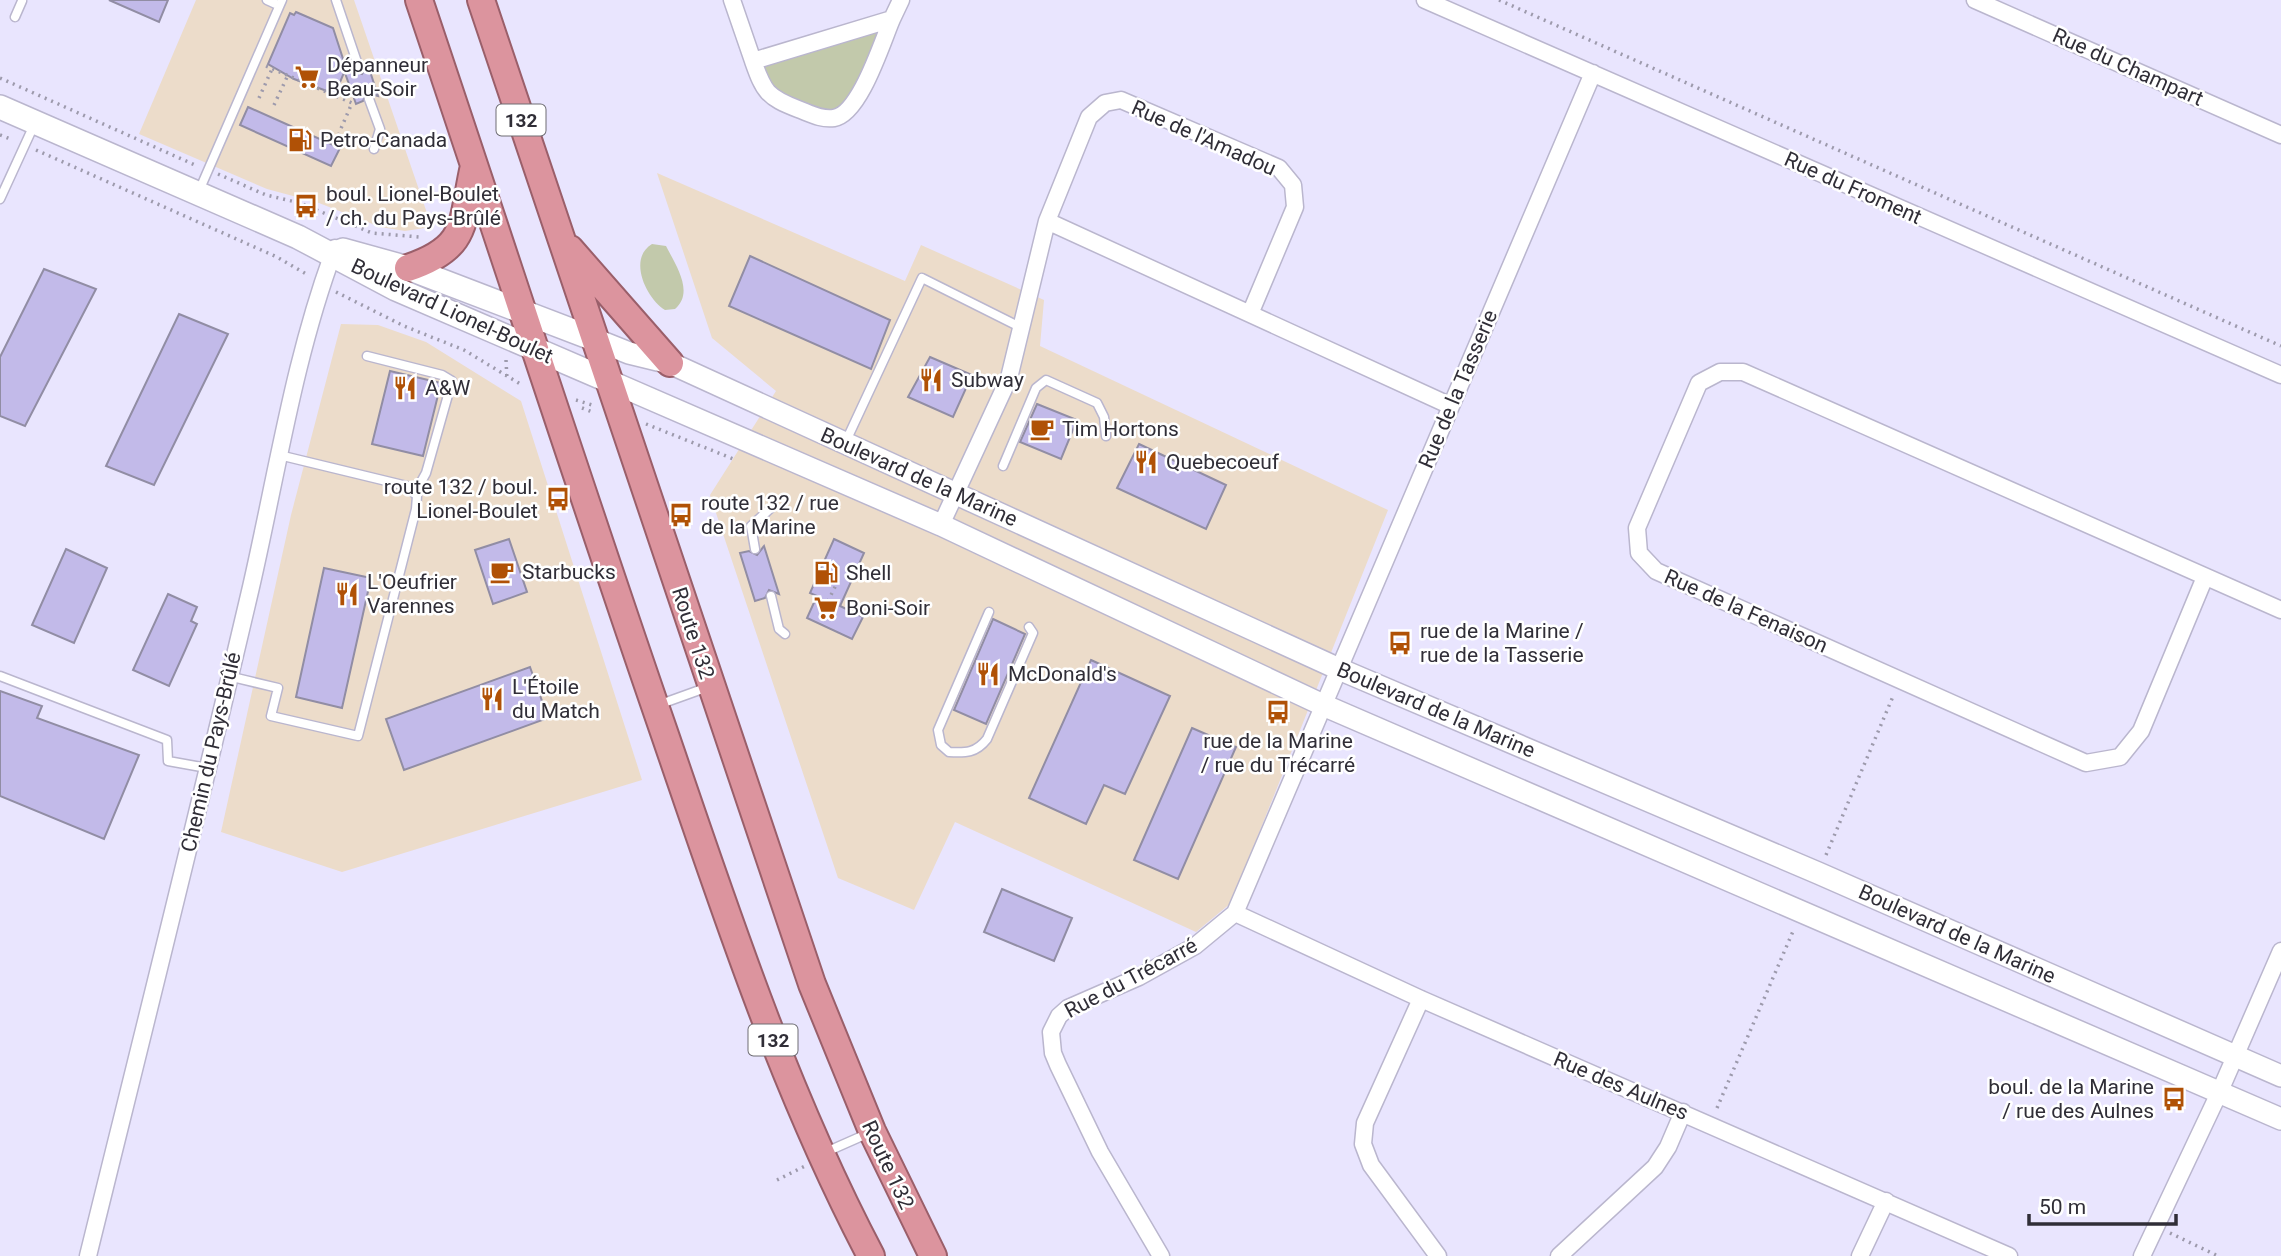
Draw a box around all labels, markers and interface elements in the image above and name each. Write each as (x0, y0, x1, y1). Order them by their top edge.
street label: Rue du Champart (2049, 23, 2207, 111)
place label: Dépanneur Beau-Soir (327, 53, 428, 101)
supermarket icon: Dépanneur Beau-Soir (293, 63, 321, 91)
street label: Rue de l'Amadou (1128, 95, 1280, 181)
road number: 132 (496, 104, 546, 136)
fuel station icon: Petro-Canada (286, 126, 314, 154)
place label: Petro-Canada (320, 128, 447, 152)
street label: Rue du Froment (1781, 147, 1925, 229)
place label: boul. Lionel-Boulet / ch. du Pays-Brûlé (326, 182, 501, 230)
bus stop icon: boul. Lionel-Boulet / ch. du Pays-Brûlé (292, 192, 320, 220)
street label: Boulevard Lionel-Boulet (347, 254, 557, 368)
street label: Rue de la Tasserie (1414, 306, 1502, 472)
restaurant icon: Subway (917, 366, 945, 394)
place label: Subway (951, 368, 1024, 392)
restaurant icon: A&W (391, 374, 419, 402)
place label: A&W (425, 376, 471, 400)
cafe icon: Tim Hortons (1028, 415, 1056, 443)
place label: Tim Hortons (1062, 417, 1179, 441)
street label: Boulevard de la Marine (817, 423, 1021, 531)
restaurant icon: Quebecoeuf (1132, 448, 1160, 476)
place label: Quebecoeuf (1166, 450, 1280, 474)
place label: route 132 / boul. Lionel-Boulet (384, 475, 538, 523)
bus stop icon: route 132 / boul. Lionel-Boulet (544, 485, 572, 513)
place label: route 132 / rue de la Marine (701, 491, 839, 539)
bus stop icon: route 132 / rue de la Marine (667, 501, 695, 529)
cafe icon: Starbucks (488, 558, 516, 586)
fuel station icon: Shell (812, 559, 840, 587)
place label: Starbucks (522, 560, 616, 584)
place label: Shell (846, 561, 891, 585)
street label: Rue de la Fenaison (1661, 564, 1831, 658)
place label: L'Oeufrier Varennes (367, 570, 457, 618)
restaurant icon: L'Oeufrier Varennes (333, 580, 361, 608)
street label: Route 132 (667, 584, 719, 682)
supermarket icon: Boni-Soir (812, 594, 840, 622)
place label: Boni-Soir (846, 596, 930, 620)
place label: rue de la Marine / rue de la Tasserie (1420, 619, 1584, 667)
bus stop icon: rue de la Marine / rue de la Tasserie (1386, 629, 1414, 657)
street label: Chemin du Pays-Brûlé (176, 650, 246, 854)
street label: Boulevard de la Marine (1333, 657, 1539, 763)
restaurant icon: McDonald's (974, 660, 1002, 688)
place label: McDonald's (1008, 662, 1117, 686)
place label: L'Étoile du Match (512, 675, 600, 723)
restaurant icon: L'Étoile du Match (478, 685, 506, 713)
bus stop icon: rue de la Marine / rue du Trécarré (1264, 698, 1292, 726)
place label: rue de la Marine / rue du Trécarré (1201, 729, 1355, 777)
street label: Boulevard de la Marine (1855, 880, 2059, 988)
street label: Rue du Trécarré (1061, 933, 1201, 1023)
road number: 132 (748, 1024, 798, 1056)
street label: Rue des Aulnes (1550, 1047, 1692, 1125)
place label: boul. de la Marine / rue des Aulnes (1988, 1075, 2154, 1123)
bus stop icon: boul. de la Marine / rue des Aulnes (2160, 1085, 2188, 1113)
street label: Route 132 (857, 1117, 919, 1213)
scale bar (2029, 1182, 2176, 1226)
text: 50 m (2039, 1195, 2086, 1219)

